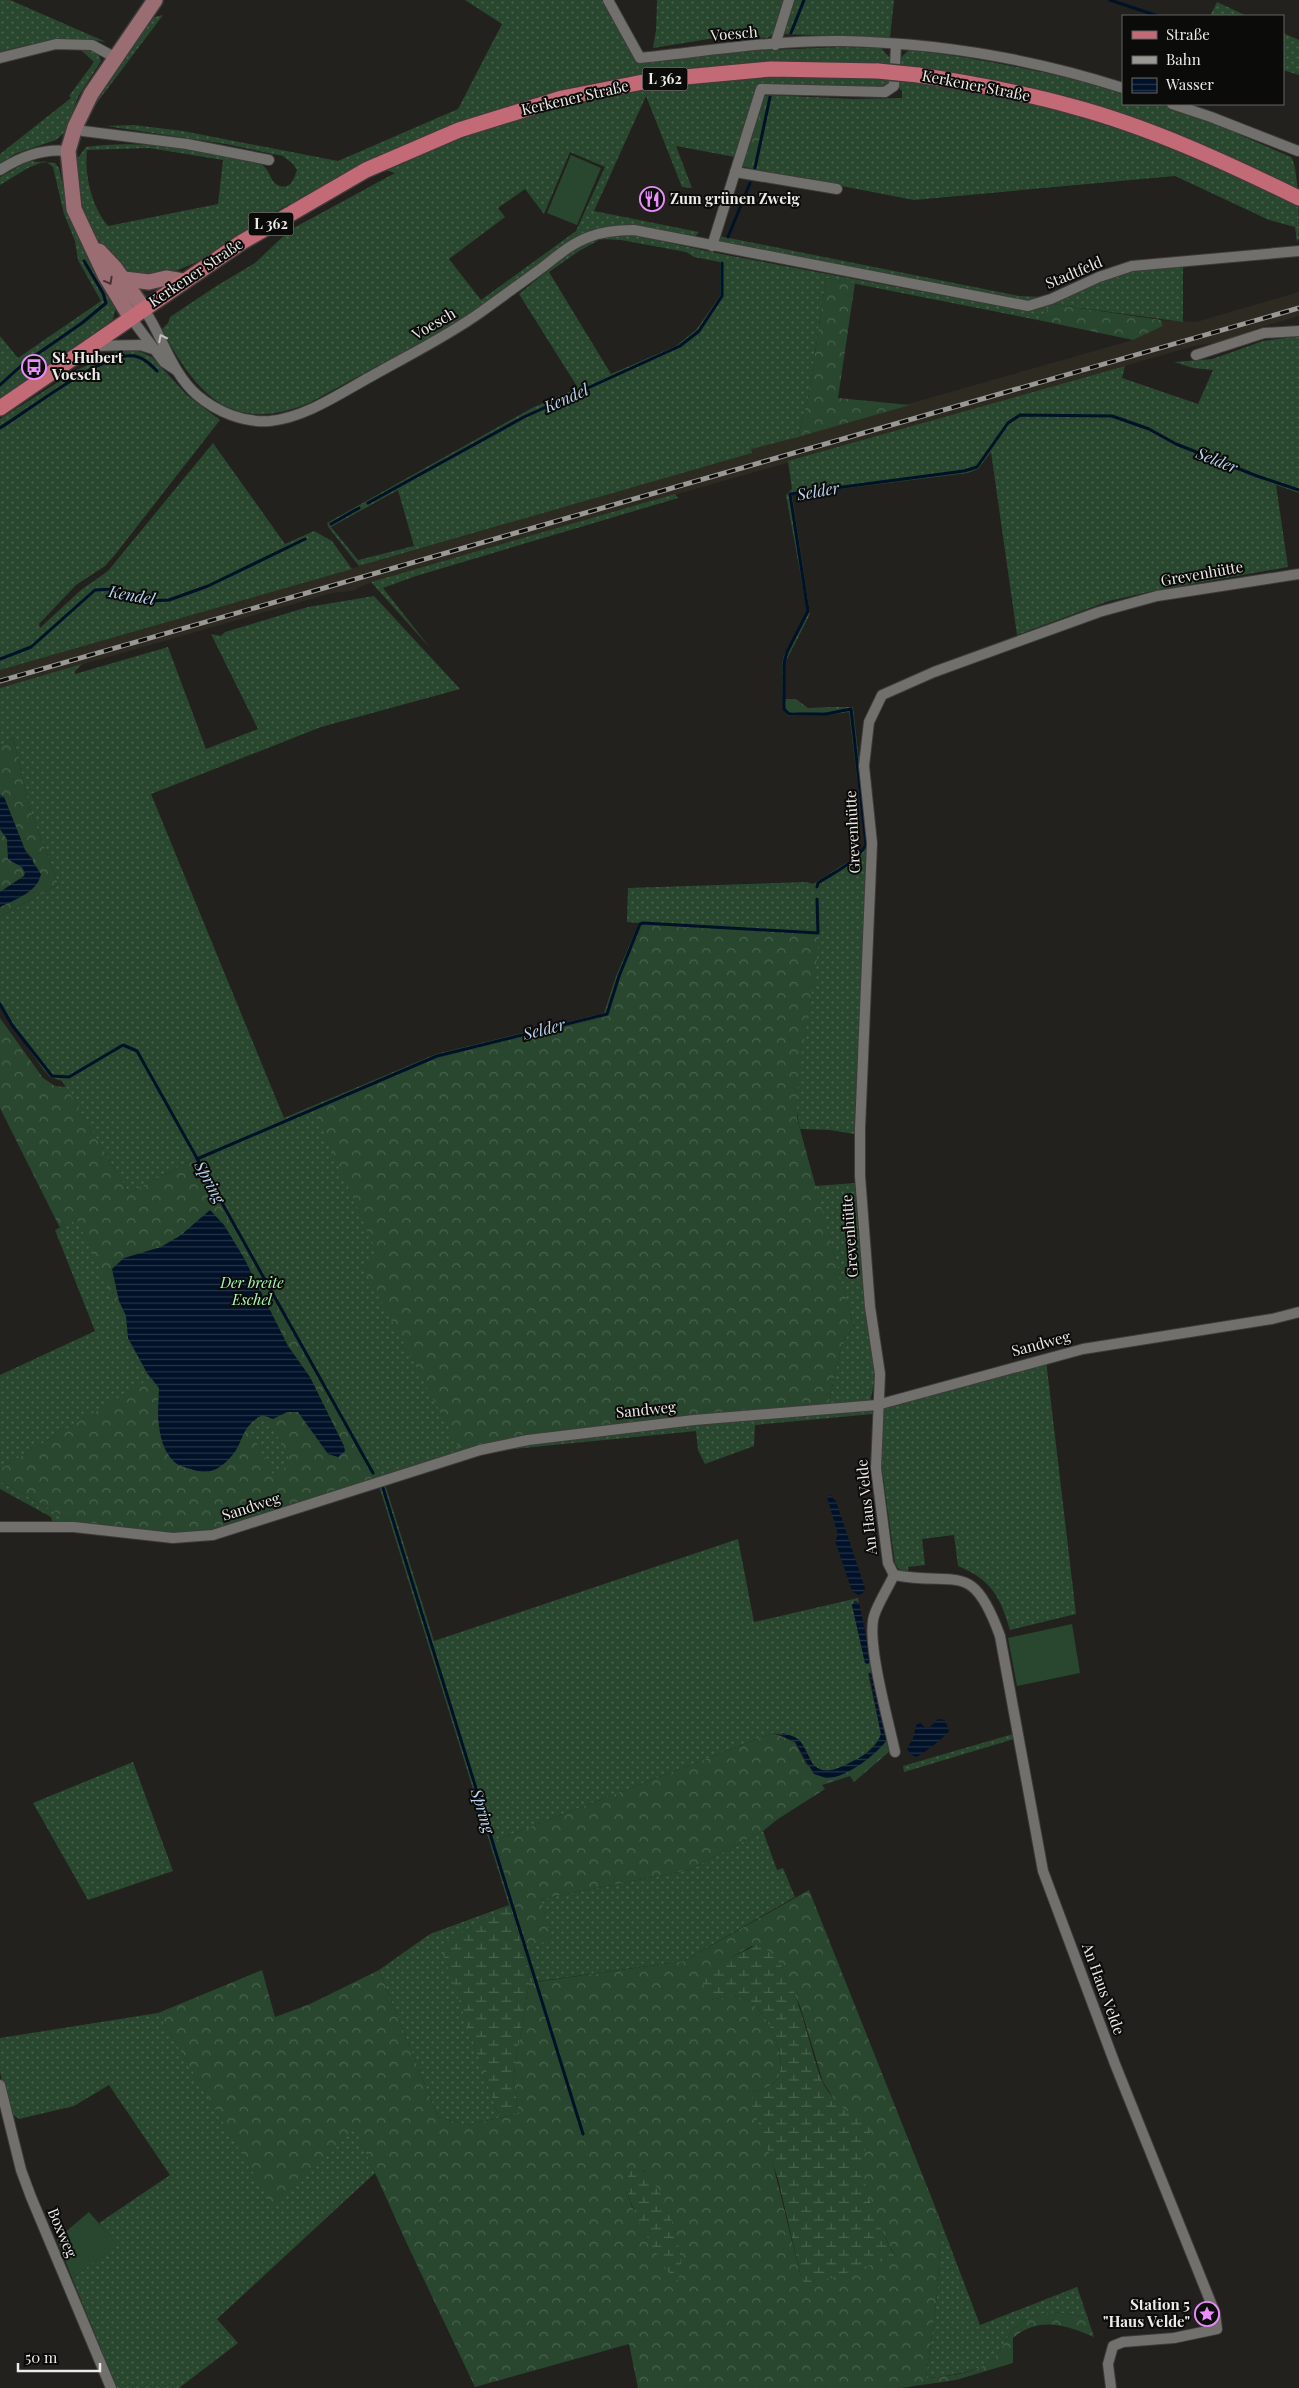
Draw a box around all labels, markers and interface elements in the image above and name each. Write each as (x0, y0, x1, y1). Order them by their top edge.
legend (1122, 15, 1284, 105)
street label: Voesch (709, 21, 758, 45)
text: Straße (1166, 24, 1210, 44)
text: Bahn (1166, 49, 1201, 69)
street label: Kerkener Straße (920, 65, 1032, 105)
road number: L 362 (642, 68, 688, 90)
text: Wasser (1165, 74, 1214, 94)
street label: Kerkener Straße (519, 75, 631, 119)
restaurant icon: Zum grünen Zweig (639, 186, 665, 212)
place label: Zum grünen Zweig (670, 188, 800, 208)
road number: L 362 (248, 212, 294, 235)
street label: Kerkener Straße (144, 233, 247, 311)
street label: Stadtfeld (1042, 251, 1105, 293)
one-way arrow (103, 276, 113, 285)
street label: Voesch (407, 303, 459, 344)
one-way arrow (158, 335, 168, 344)
place label: St. Hubert Voesch (51, 347, 124, 384)
bus stop icon: St. Hubert Voesch (21, 354, 47, 380)
water label: Kendel (539, 378, 592, 417)
water label: Selder (1193, 441, 1242, 478)
water label: Selder (794, 476, 842, 505)
street label: Grevenhütte (1159, 556, 1245, 590)
water label: Kendel (106, 580, 157, 609)
street label: Grevenhütte (840, 790, 864, 874)
water label: Selder (520, 1013, 568, 1044)
water label: Spring (190, 1156, 232, 1208)
street label: Grevenhütte (836, 1194, 862, 1278)
park label: Der breite Eschel (219, 1272, 284, 1309)
street label: Sandweg (1009, 1326, 1072, 1360)
street label: Sandweg (615, 1396, 677, 1422)
street label: An Haus Velde (851, 1458, 881, 1557)
street label: Sandweg (219, 1487, 282, 1525)
water label: Spring (466, 1785, 501, 1837)
street label: An Haus Velde (1078, 1939, 1130, 2037)
street label: Boxweg (44, 2205, 82, 2261)
place label: Station 5 "Haus Velde" (1103, 2294, 1190, 2331)
place icon: Station 5 "Haus Velde" (1194, 2301, 1220, 2327)
scale bar (18, 2340, 100, 2372)
text: 50 m (25, 2347, 58, 2367)

